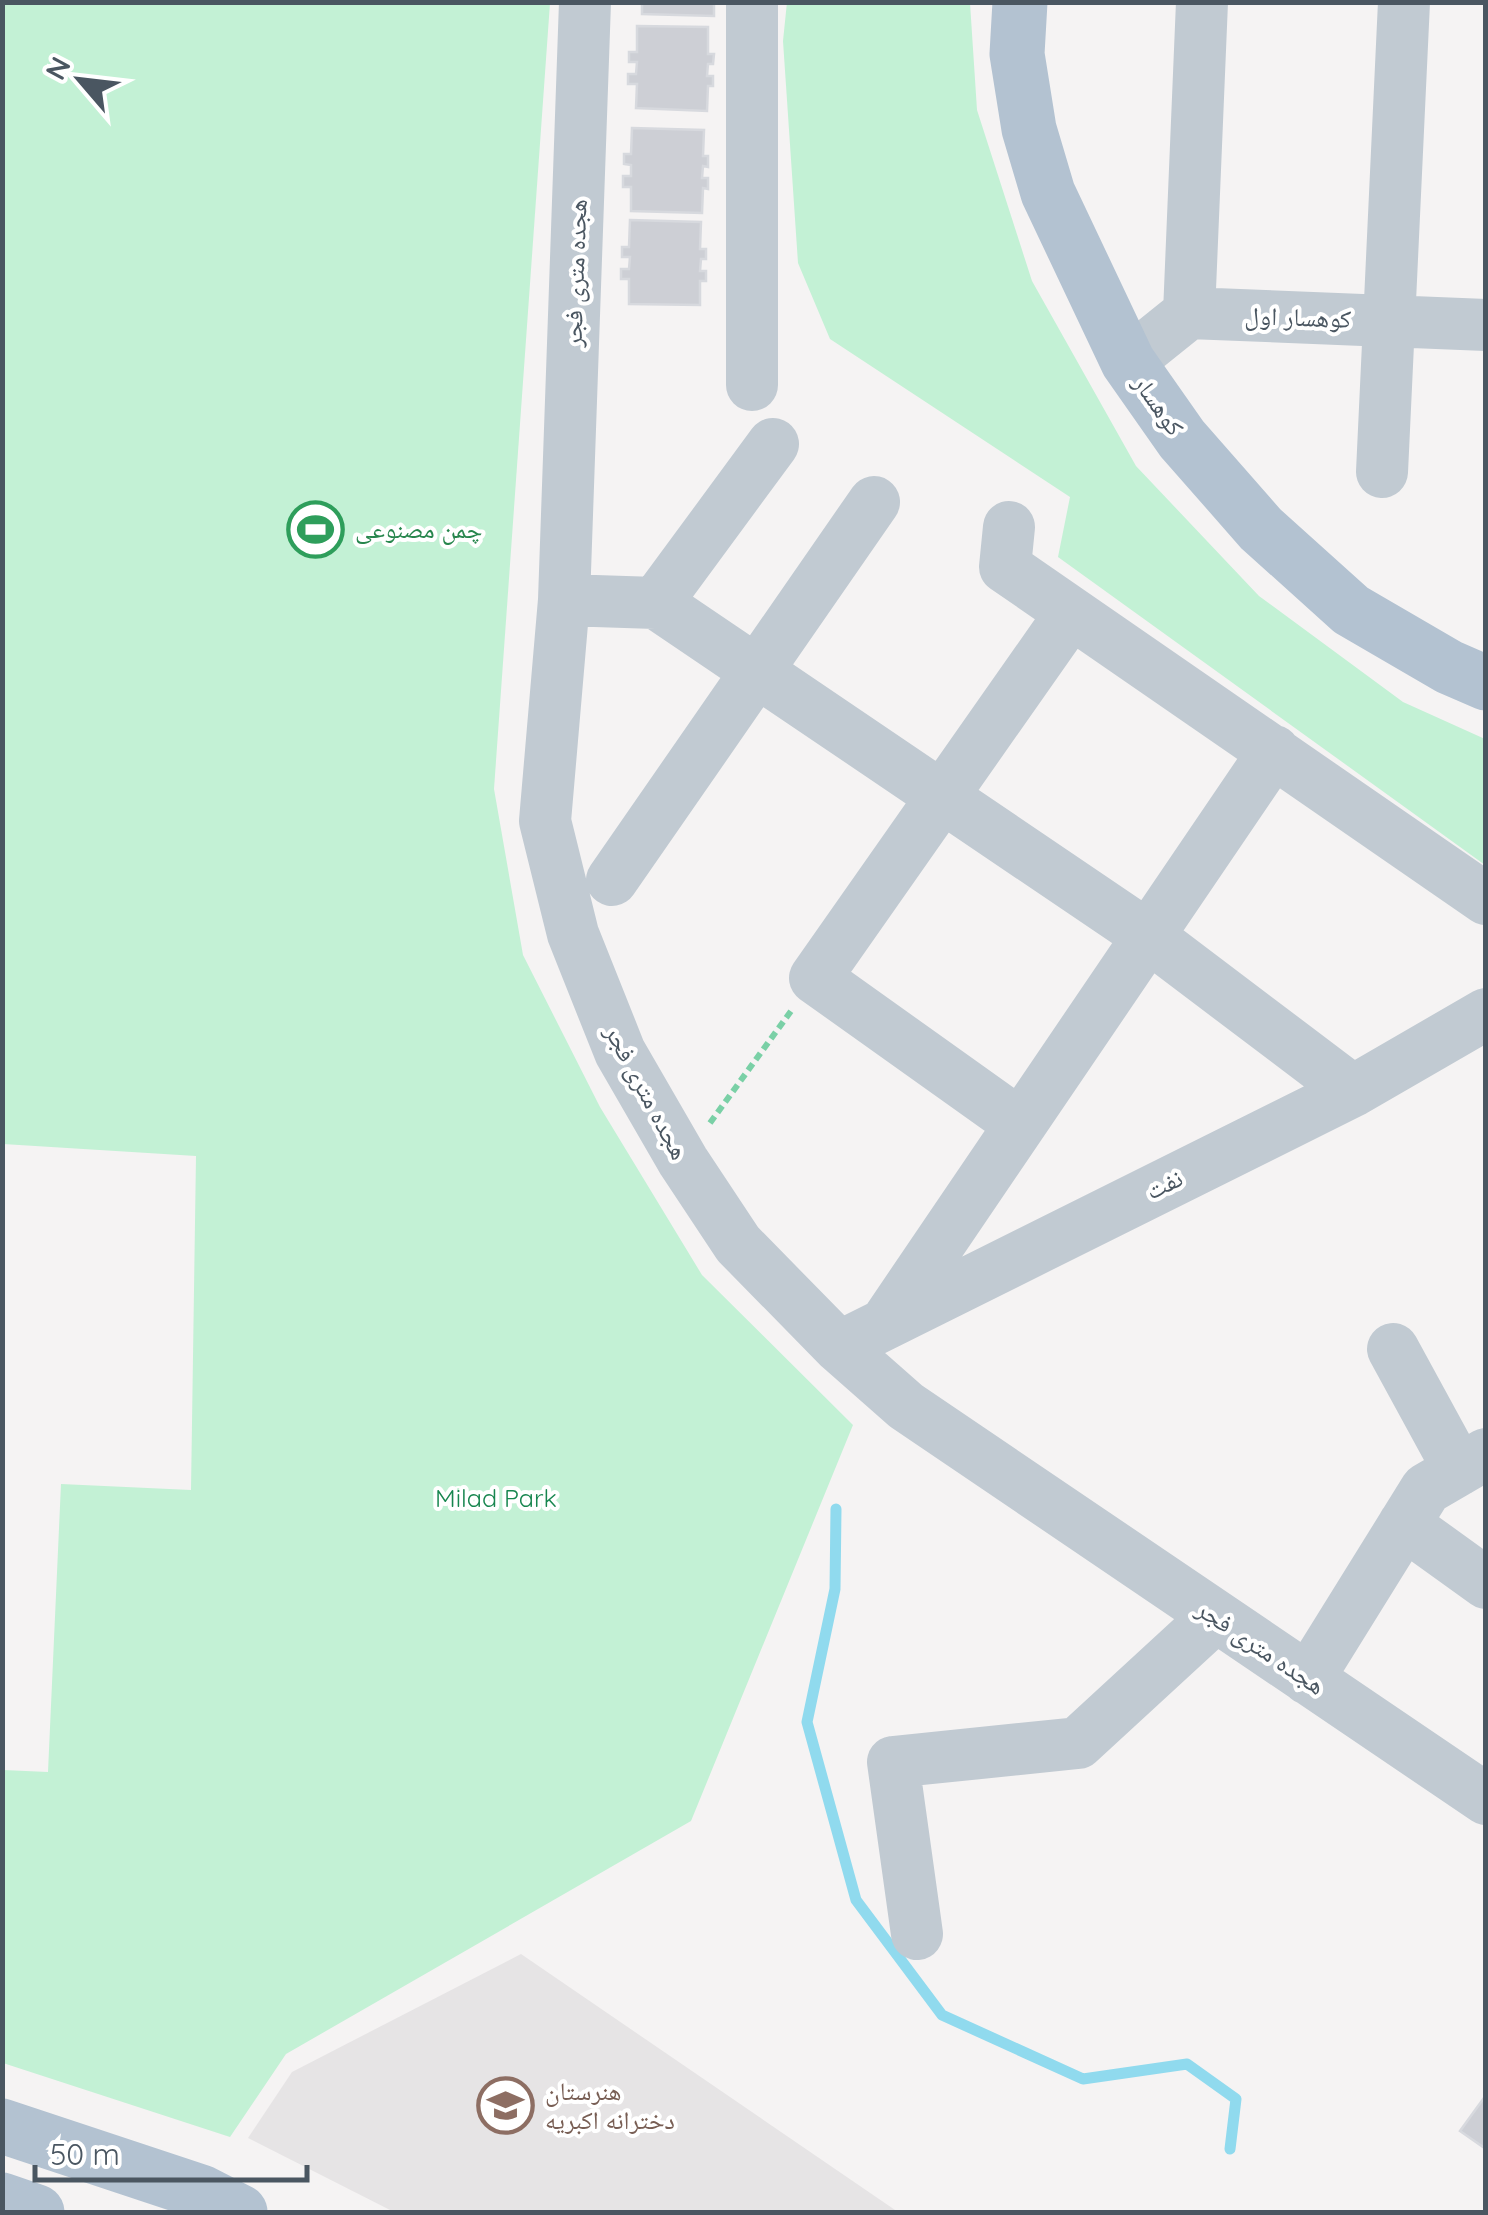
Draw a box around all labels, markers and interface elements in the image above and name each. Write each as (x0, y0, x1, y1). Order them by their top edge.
north arrow (30, 30, 130, 130)
text: N (37, 51, 78, 85)
street label: هجده متری فجر (556, 198, 594, 349)
street label: کوهسار اول (1244, 299, 1352, 335)
street label: کوهسار (1127, 367, 1191, 441)
sports icon: چمن مصنوعی (286, 499, 346, 559)
place label: چمن مصنوعی (355, 513, 482, 545)
street label: هجده متری فجر (598, 1018, 696, 1165)
street label: نفت (1140, 1162, 1187, 1206)
park label: Milad Park (435, 1482, 557, 1513)
street label: هجده متری فجر (1190, 1592, 1331, 1702)
school or university icon: هنرستان دخترانه اکبریه (476, 2075, 536, 2135)
place label: هنرستان دخترانه اکبریه (545, 2075, 675, 2135)
scale bar (35, 2120, 308, 2182)
text: 50 m (50, 2135, 120, 2173)

